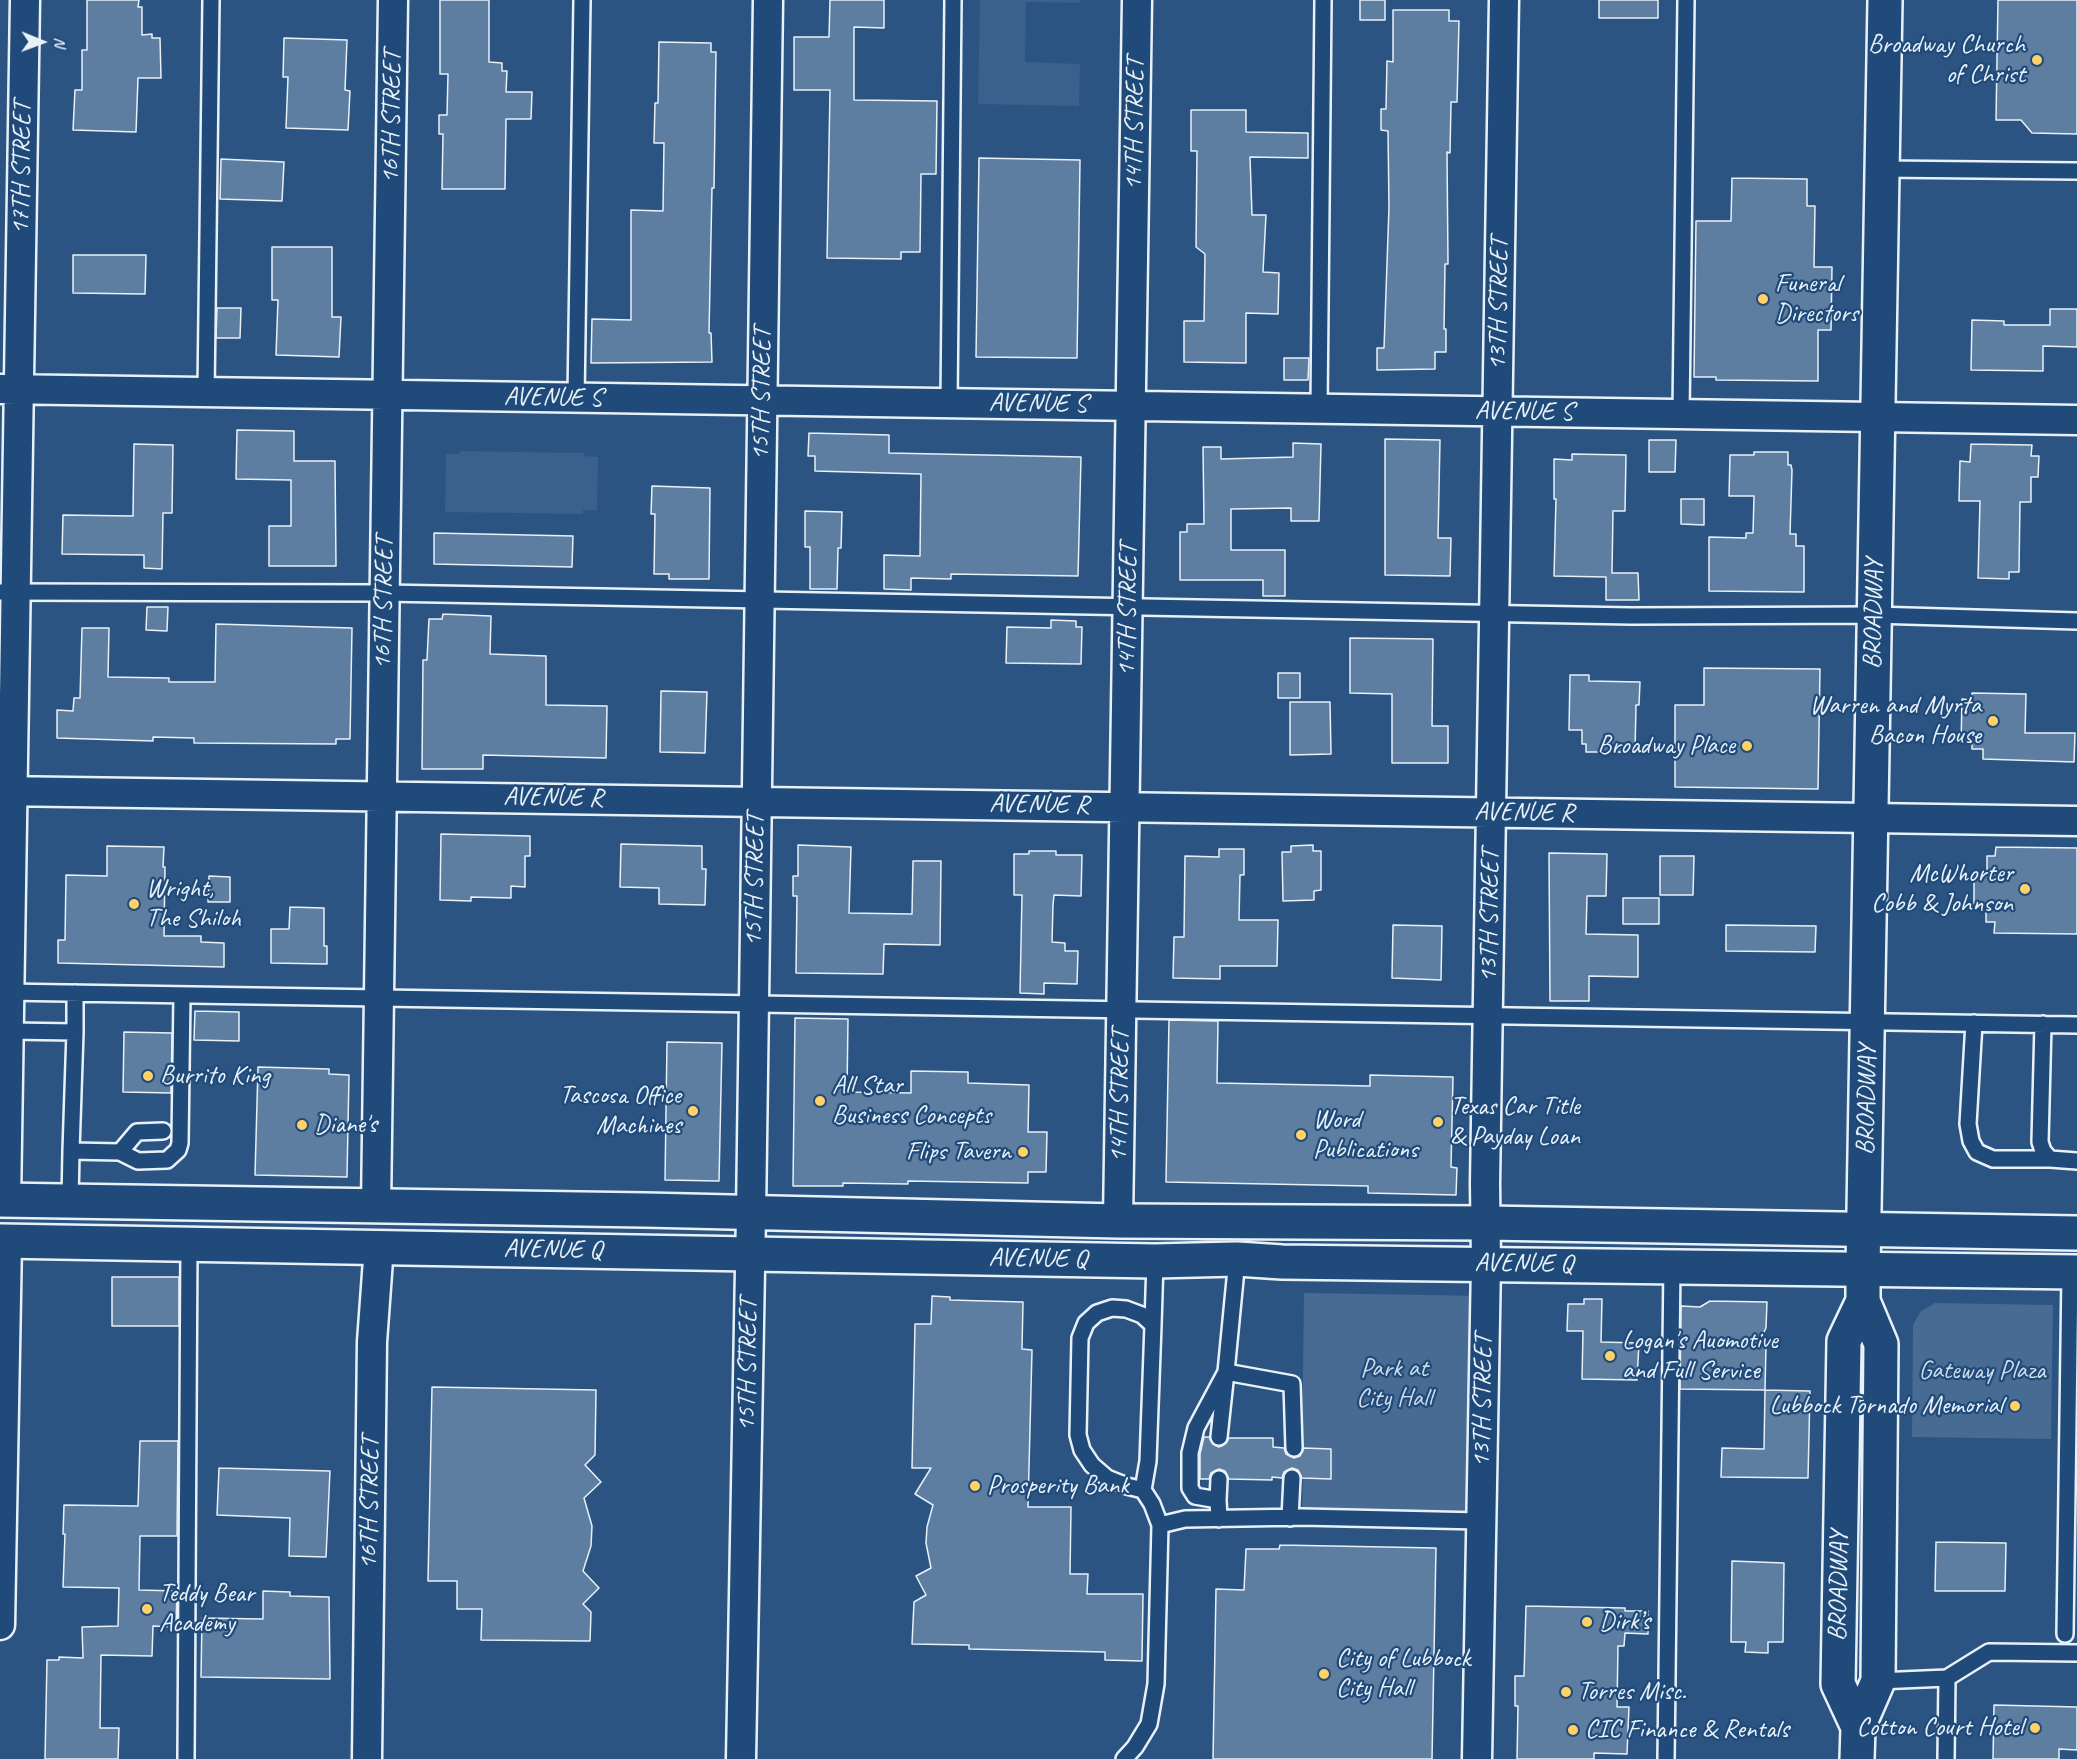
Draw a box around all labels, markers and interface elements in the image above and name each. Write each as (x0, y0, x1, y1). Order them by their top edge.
north arrow (12, 12, 72, 72)
place label: Broadway Church of Christ (1868, 29, 2025, 90)
text: N (50, 37, 70, 47)
street label: 16TH STREET (375, 50, 409, 184)
marker: Broadway Church of Christ (2030, 53, 2044, 67)
street label: 14TH STREET (1118, 57, 1152, 191)
street label: 17TH STREET (5, 101, 39, 235)
street label: 13TH STREET (1482, 237, 1516, 371)
place label: Funeral Directors (1775, 268, 1858, 330)
marker: Funeral Directors (1756, 292, 1770, 306)
street label: 15TH STREET (745, 327, 779, 461)
street label: AVENUE S (504, 382, 602, 414)
street label: AVENUE S (989, 388, 1087, 420)
street label: AVENUE S (1475, 396, 1573, 428)
street label: 16TH STREET (367, 536, 401, 670)
street label: 14TH STREET (1111, 543, 1145, 677)
street label: BROADWAY (1857, 559, 1891, 669)
place label: Warren and Myrta Bacon House (1810, 690, 1981, 752)
marker: Warren and Myrta Bacon House (1986, 714, 2000, 728)
place label: Broadway Place (1597, 730, 1735, 762)
marker: Broadway Place (1740, 739, 1754, 753)
street label: AVENUE R (503, 782, 603, 814)
street label: AVENUE R (989, 789, 1089, 821)
street label: AVENUE R (1474, 797, 1574, 829)
street label: 15TH STREET (738, 813, 772, 947)
street label: 13TH STREET (1473, 849, 1507, 983)
place label: McWhorter Cobb & Johnson (1871, 858, 2013, 920)
place label: Wright, The Shiloh (146, 873, 241, 934)
marker: McWhorter Cobb & Johnson (2018, 882, 2032, 896)
marker: Wright, The Shiloh (127, 897, 141, 911)
street label: 14TH STREET (1103, 1029, 1137, 1163)
street label: BROADWAY (1850, 1045, 1884, 1155)
place label: Burrito King (160, 1060, 270, 1092)
marker: Burrito King (141, 1069, 155, 1083)
place label: All Star Business Concepts (832, 1070, 991, 1132)
place label: Tascosa Office Machines (560, 1080, 681, 1142)
place label: Texas Car Title & Payday Loan (1450, 1091, 1580, 1152)
marker: All Star Business Concepts (813, 1094, 827, 1108)
marker: Tascosa Office Machines (686, 1104, 700, 1118)
place label: Word Publications (1313, 1104, 1418, 1166)
place label: Diane's (314, 1109, 377, 1141)
marker: Texas Car Title & Payday Loan (1431, 1115, 1445, 1129)
marker: Diane's (295, 1118, 309, 1132)
marker: Word Publications (1294, 1128, 1308, 1142)
place label: Flips Tavern (906, 1136, 1011, 1168)
marker: Flips Tavern (1016, 1145, 1030, 1159)
street label: AVENUE Q (503, 1234, 603, 1266)
street label: AVENUE Q (988, 1243, 1088, 1275)
street label: AVENUE Q (1474, 1248, 1574, 1280)
street label: 15TH STREET (731, 1298, 765, 1432)
place label: Logan's Auomotive and Full Service (1622, 1325, 1778, 1386)
street label: 13TH STREET (1466, 1334, 1500, 1468)
marker: Logan's Auomotive and Full Service (1603, 1349, 1617, 1363)
park label: Park at City Hall (1356, 1353, 1432, 1414)
park label: Gateway Plaza (1918, 1355, 2046, 1387)
place label: Lubbock Tornado Memorial (1770, 1390, 2003, 1422)
marker: Lubbock Tornado Memorial (2008, 1399, 2022, 1413)
street label: 16TH STREET (353, 1436, 387, 1570)
place label: Prosperity Bank (987, 1470, 1129, 1502)
marker: Prosperity Bank (968, 1479, 982, 1493)
street label: BROADWAY (1822, 1531, 1856, 1641)
place label: Teddy Bear Academy (159, 1578, 254, 1640)
marker: Teddy Bear Academy (140, 1602, 154, 1616)
place label: Dirk’s (1599, 1606, 1650, 1638)
marker: Dirk’s (1580, 1615, 1594, 1629)
place label: City of Lubbock City Hall (1336, 1643, 1470, 1704)
marker: City of Lubbock City Hall (1317, 1667, 1331, 1681)
place label: Torres Misc. (1578, 1676, 1686, 1708)
marker: Torres Misc. (1559, 1685, 1573, 1699)
place label: Cotton Court Hotel (1857, 1712, 2023, 1744)
place label: CIC Finance & Rentals (1585, 1714, 1789, 1746)
marker: Cotton Court Hotel (2028, 1721, 2042, 1735)
marker: CIC Finance & Rentals (1566, 1723, 1580, 1737)

